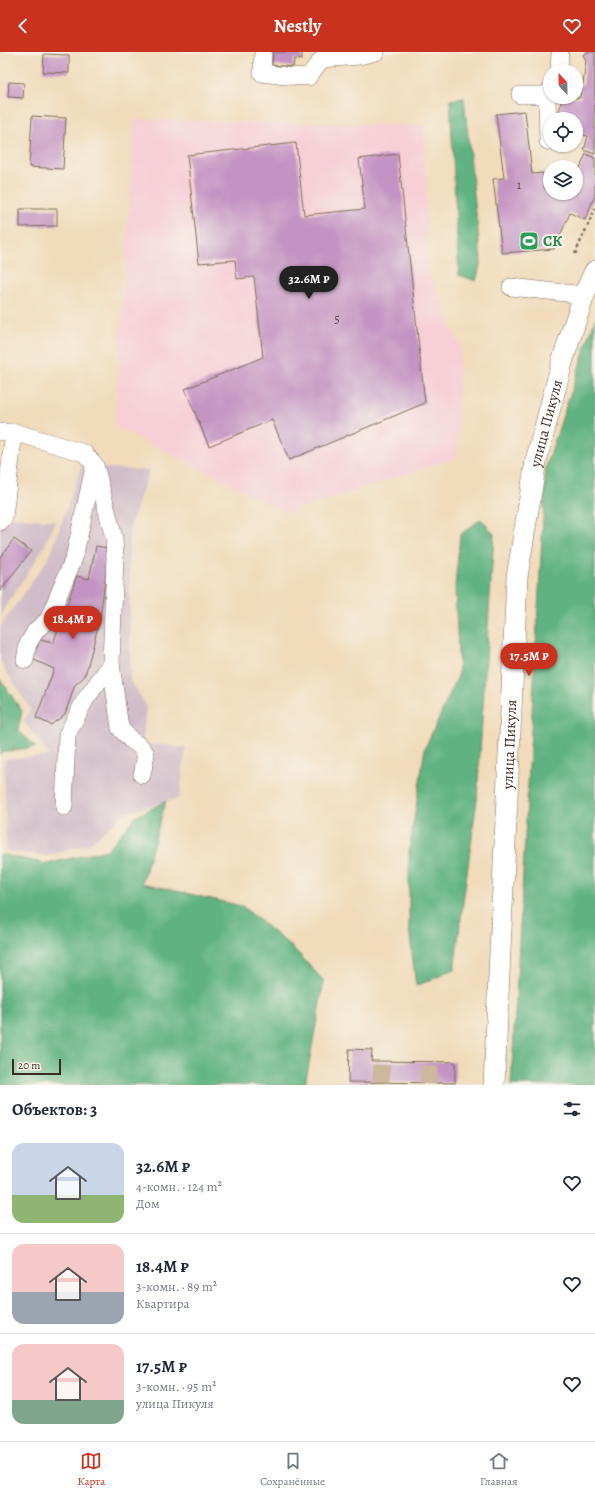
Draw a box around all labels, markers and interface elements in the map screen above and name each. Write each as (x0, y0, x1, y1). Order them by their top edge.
text: Nestly (274, 14, 321, 38)
icon: back (12, 15, 34, 37)
icon: heart (561, 15, 583, 37)
north arrow (543, 64, 583, 104)
map controls (543, 64, 583, 200)
button: locate (543, 112, 583, 152)
button: layers (543, 160, 583, 200)
house number: 1 (517, 176, 522, 193)
sports icon: СК (518, 230, 540, 252)
place label: СК (543, 231, 562, 251)
pin: 32.6M ₽ (272, 266, 346, 300)
text: 32.6M ₽ (288, 270, 330, 287)
house number: 5 (334, 310, 340, 327)
street label: улица Пикуля (525, 377, 567, 470)
pin: 18.4M ₽ (36, 606, 110, 640)
text: 18.4M ₽ (53, 610, 93, 627)
pin: 17.5M ₽ (492, 643, 566, 677)
text: 17.5M ₽ (509, 647, 549, 664)
street label: улица Пикуля (497, 699, 521, 791)
scale bar (12, 1057, 61, 1076)
text: 20 m (18, 1058, 40, 1073)
text: Объектов: 3 (12, 1098, 97, 1121)
icon: filters (561, 1098, 583, 1120)
text: 32.6M ₽ (136, 1155, 190, 1178)
icon: home (44, 1159, 92, 1207)
icon: heart (561, 1172, 583, 1194)
text: 4-комн. · 124 m² (136, 1178, 222, 1195)
text: Дом (136, 1195, 160, 1212)
text: 18.4M ₽ (136, 1255, 189, 1278)
icon: home (44, 1260, 92, 1308)
icon: heart (561, 1273, 583, 1295)
text: 3-комн. · 89 m² (136, 1278, 217, 1295)
text: Квартира (136, 1295, 190, 1312)
text: 17.5M ₽ (136, 1355, 187, 1378)
icon: home (44, 1360, 92, 1408)
icon: heart (561, 1373, 583, 1395)
text: 3-комн. · 95 m² (136, 1378, 216, 1395)
text: улица Пикуля (136, 1395, 214, 1412)
tab: Карта (77, 1450, 105, 1489)
tab: Сохранённые (260, 1450, 325, 1489)
tab: Главная (480, 1450, 517, 1489)

